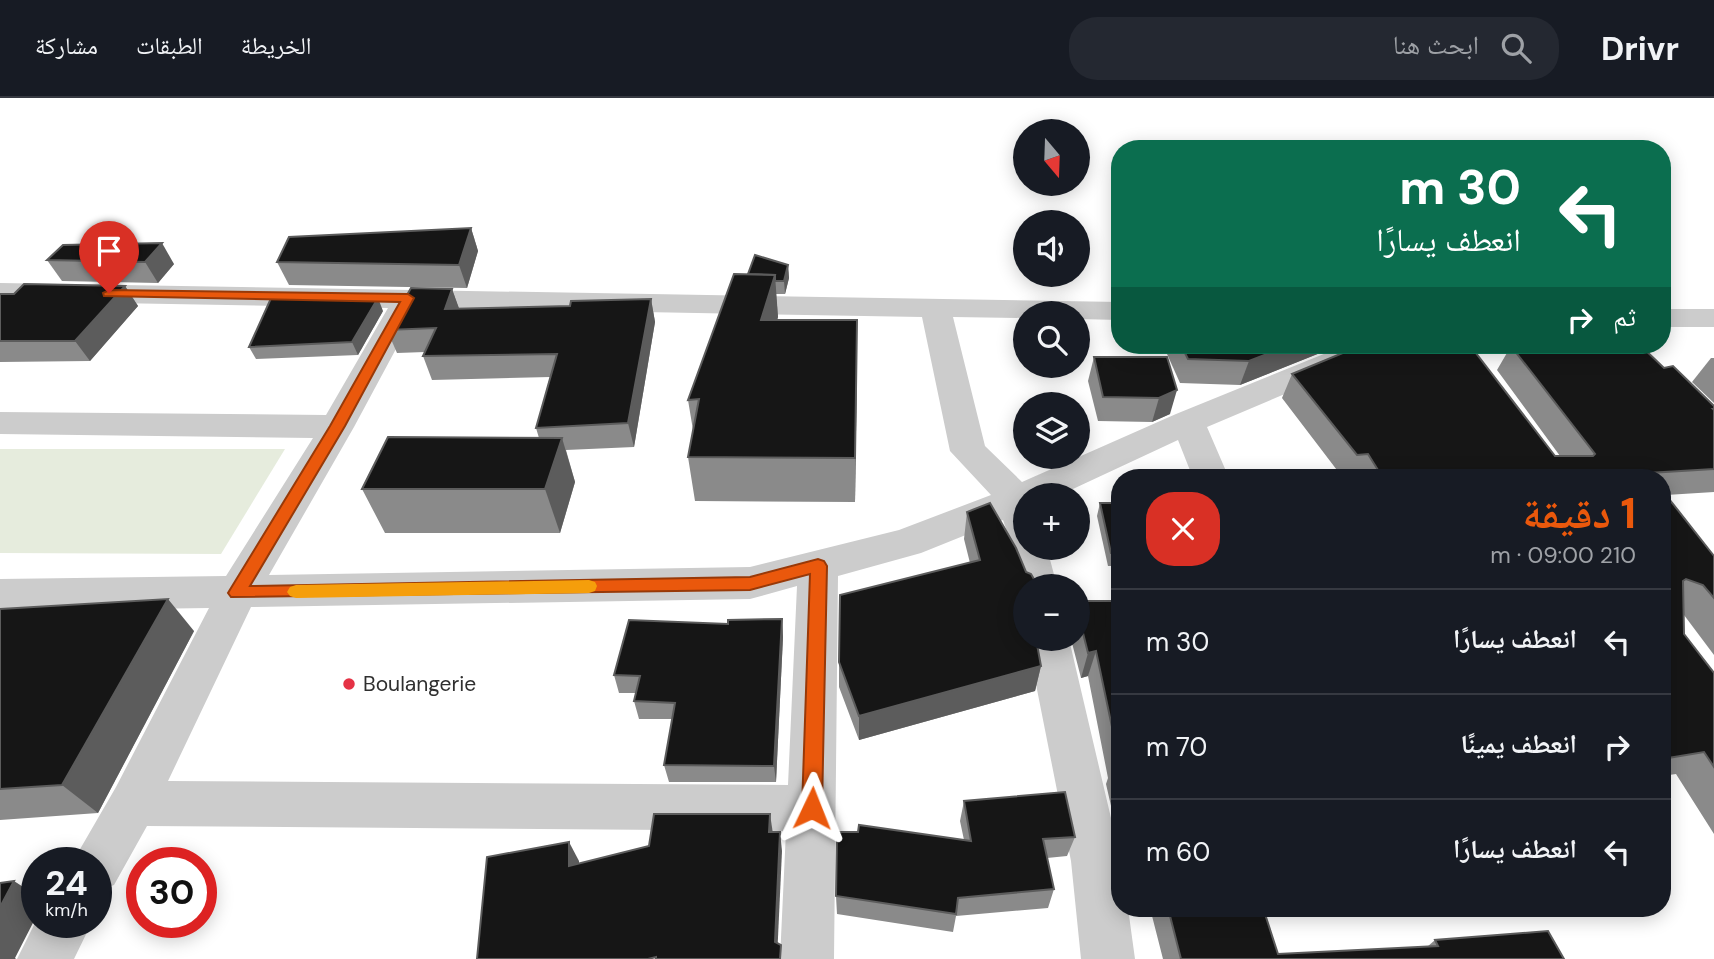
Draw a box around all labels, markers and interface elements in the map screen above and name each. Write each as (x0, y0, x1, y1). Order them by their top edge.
search box (1069, 17, 1559, 80)
text: Drivr (1601, 27, 1679, 70)
text: ابحث هنا (1393, 28, 1479, 62)
icon: search (1497, 29, 1535, 67)
text: مشاركة (35, 30, 98, 61)
text: الطبقات (136, 30, 203, 61)
text: الخريطة (241, 30, 311, 61)
north arrow (1013, 119, 1090, 196)
map controls (1013, 119, 1090, 651)
text: 30 m (1399, 155, 1521, 219)
icon: left (1545, 168, 1636, 259)
button: sound (1013, 210, 1090, 287)
text: انعطف يسارًا (1376, 219, 1521, 261)
pin (79, 221, 139, 293)
icon: arrive (90, 232, 128, 270)
text: ثم (1613, 300, 1636, 334)
button: search (1013, 301, 1090, 378)
icon: right (1561, 301, 1599, 339)
button: layers (1013, 392, 1090, 469)
button: + (1013, 483, 1090, 560)
text: 1 دقيقة (1523, 486, 1636, 541)
button: close (1146, 492, 1220, 566)
text: 210 m · 09:00 (1490, 540, 1636, 570)
button: − (1013, 574, 1090, 651)
text: انعطف يسارًا (1453, 622, 1577, 656)
icon: left (1598, 623, 1636, 661)
text: 30 m (1146, 625, 1209, 659)
place label: Boulangerie (363, 670, 476, 698)
marker: Boulangerie (341, 676, 357, 692)
text: انعطف يمينًا (1461, 727, 1577, 761)
icon: right (1598, 728, 1636, 766)
text: 70 m (1146, 730, 1207, 764)
position arrow (775, 771, 849, 845)
text: انعطف يسارًا (1453, 832, 1577, 866)
icon: left (1598, 833, 1636, 871)
text: 60 m (1146, 835, 1210, 869)
speed limit sign: 30 (126, 847, 217, 938)
text: 24 (45, 860, 88, 906)
text: km/h (45, 898, 88, 922)

